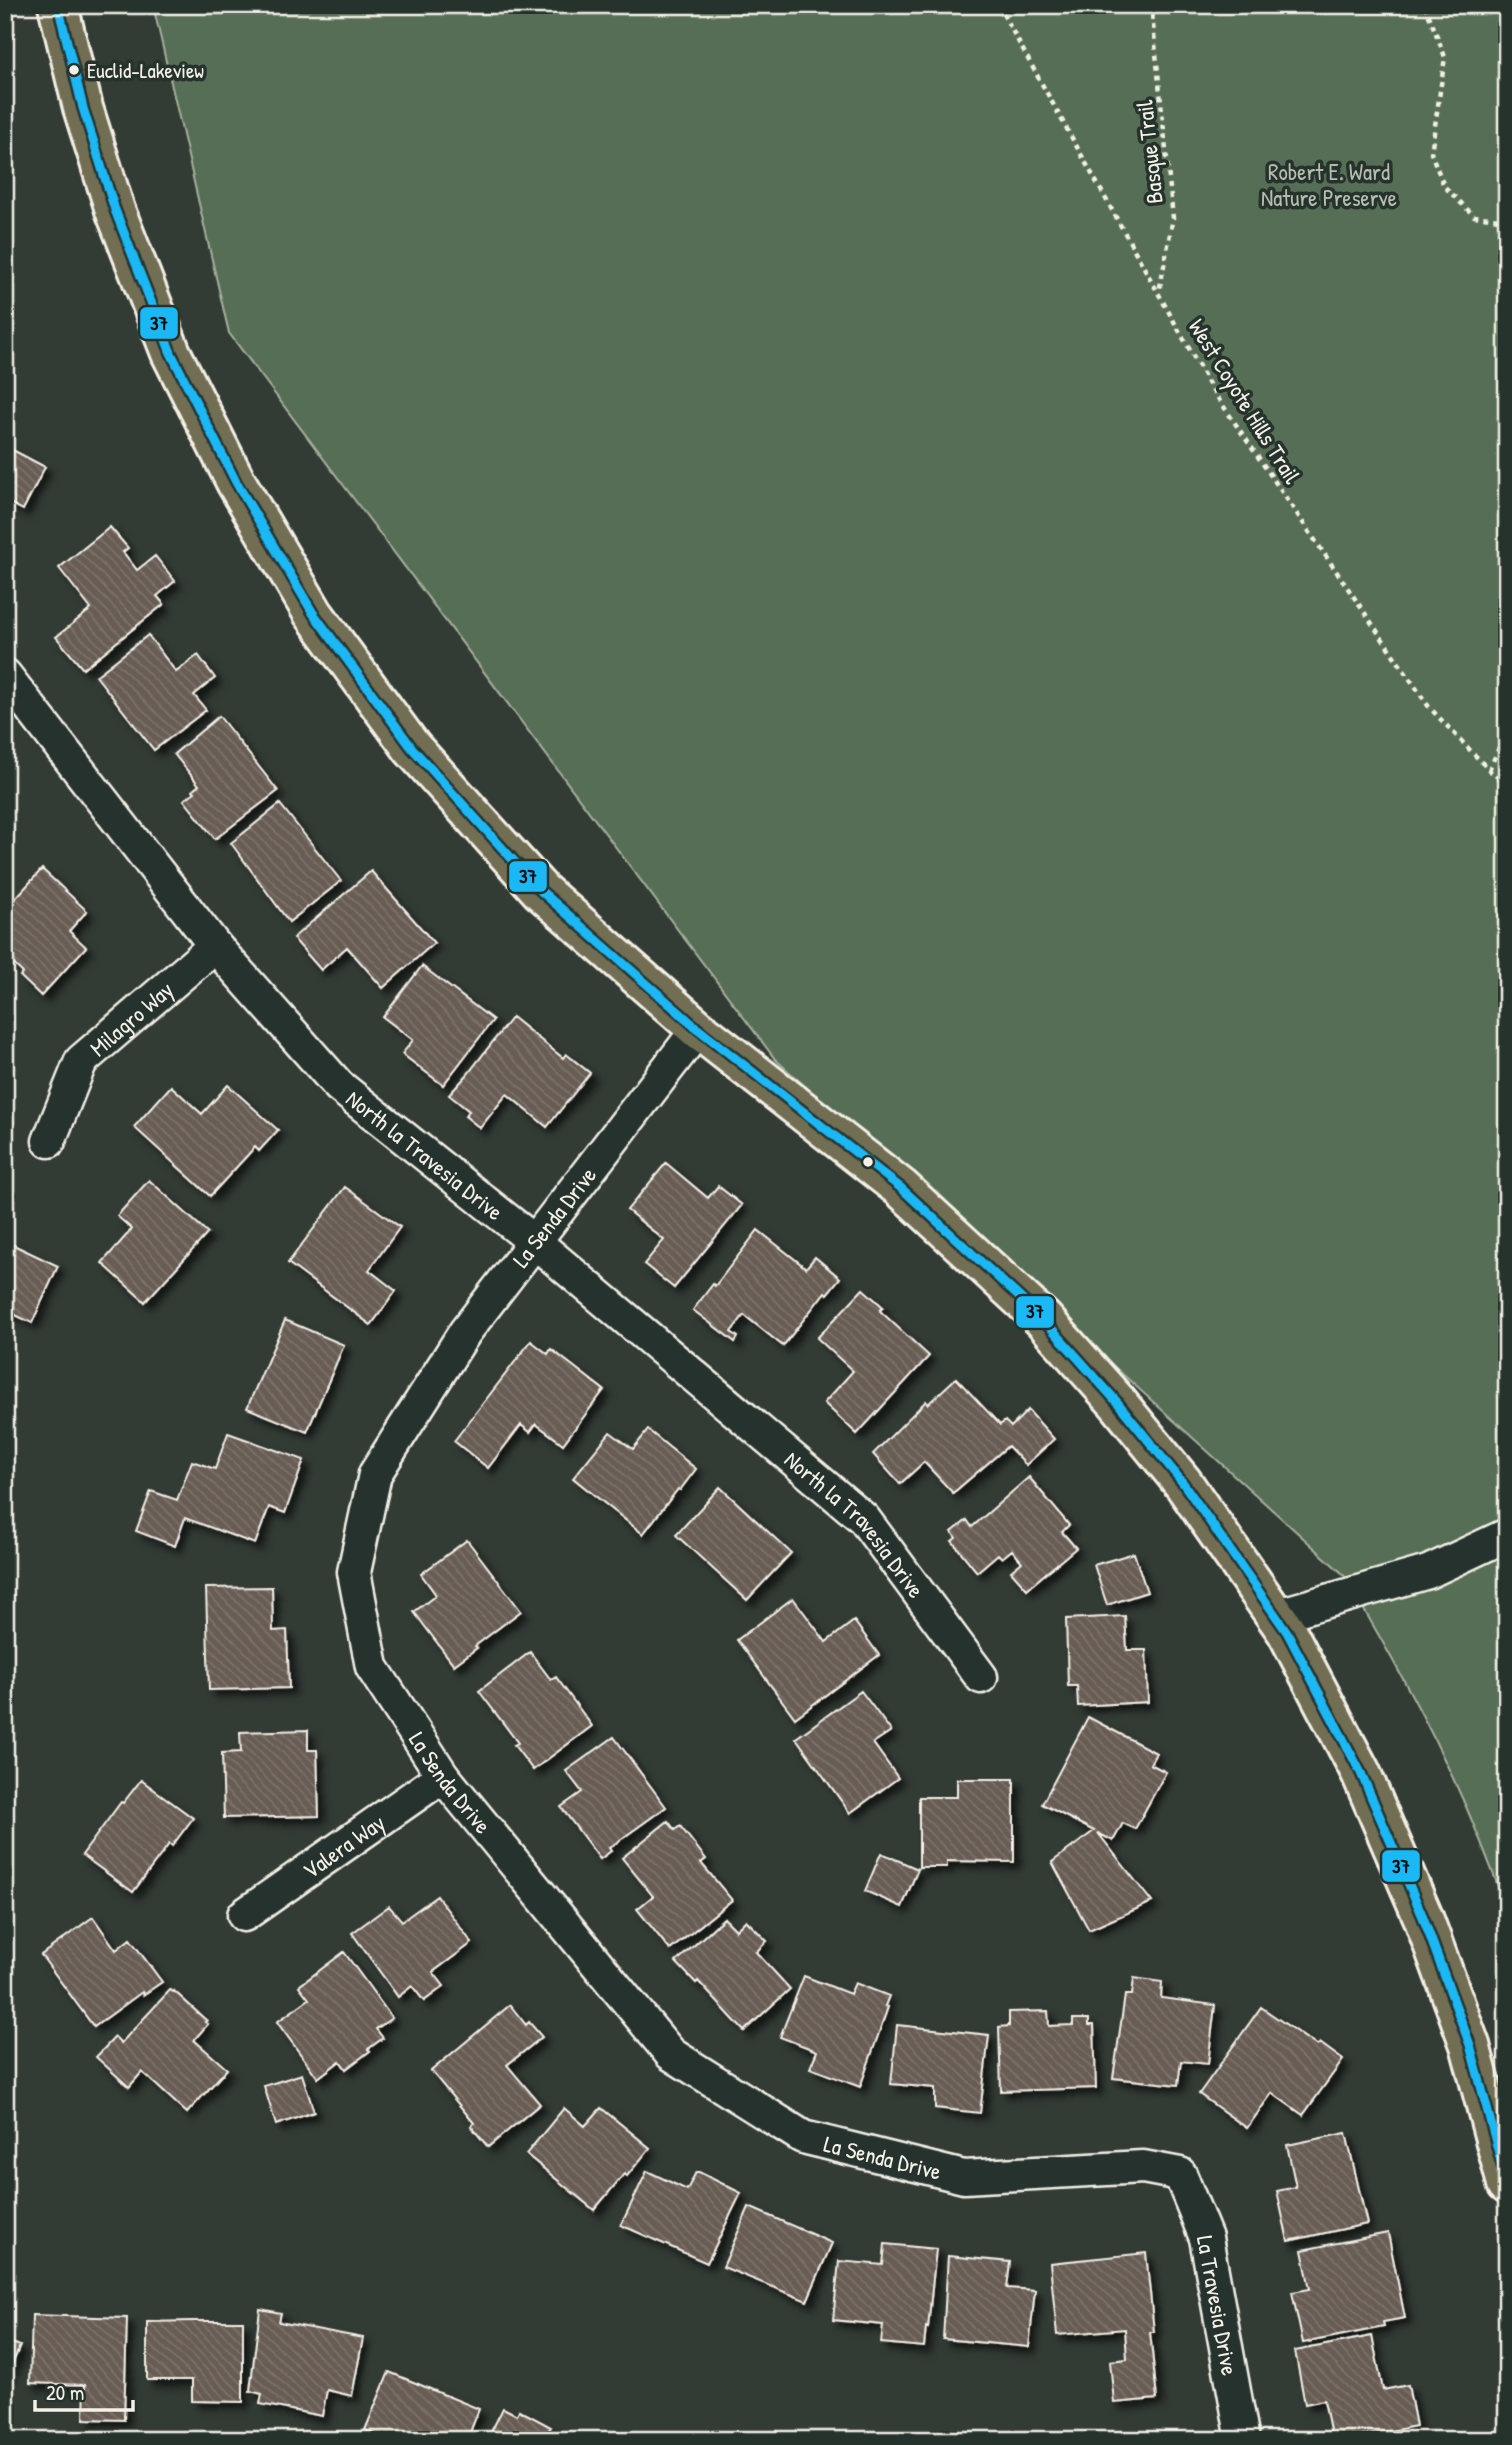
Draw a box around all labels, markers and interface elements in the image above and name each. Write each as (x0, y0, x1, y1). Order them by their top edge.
place label: Euclid-Lakeview (87, 56, 204, 85)
marker: Euclid-Lakeview (67, 63, 81, 77)
street label: Basque Trail (1128, 98, 1170, 205)
park label: Robert E. Ward Nature Preserve (1261, 156, 1397, 213)
line badge: 37 (139, 306, 179, 340)
text: 37 (150, 310, 168, 336)
street label: West Coyote Hills Trail (1182, 313, 1309, 490)
line badge: 37 (508, 860, 548, 893)
text: 37 (519, 863, 537, 889)
street label: Milagro Way (83, 973, 179, 1063)
street label: North la Travesia Drive (340, 1083, 510, 1227)
unlabelled marker (861, 1155, 875, 1169)
street label: La Senda Drive (505, 1160, 603, 1274)
line badge: 37 (1015, 1295, 1055, 1329)
text: 37 (1026, 1298, 1044, 1324)
street label: North la Travesia Drive (779, 1444, 932, 1604)
street label: La Senda Drive (403, 1726, 499, 1840)
street label: Valera Way (296, 1806, 391, 1885)
line badge: 37 (1381, 1849, 1421, 1883)
text: 37 (1392, 1853, 1410, 1879)
street label: La Senda Drive (821, 2127, 945, 2186)
street label: La Travesia Drive (1190, 2233, 1246, 2378)
scale bar (35, 2368, 133, 2412)
text: 20 m (46, 2378, 84, 2407)

